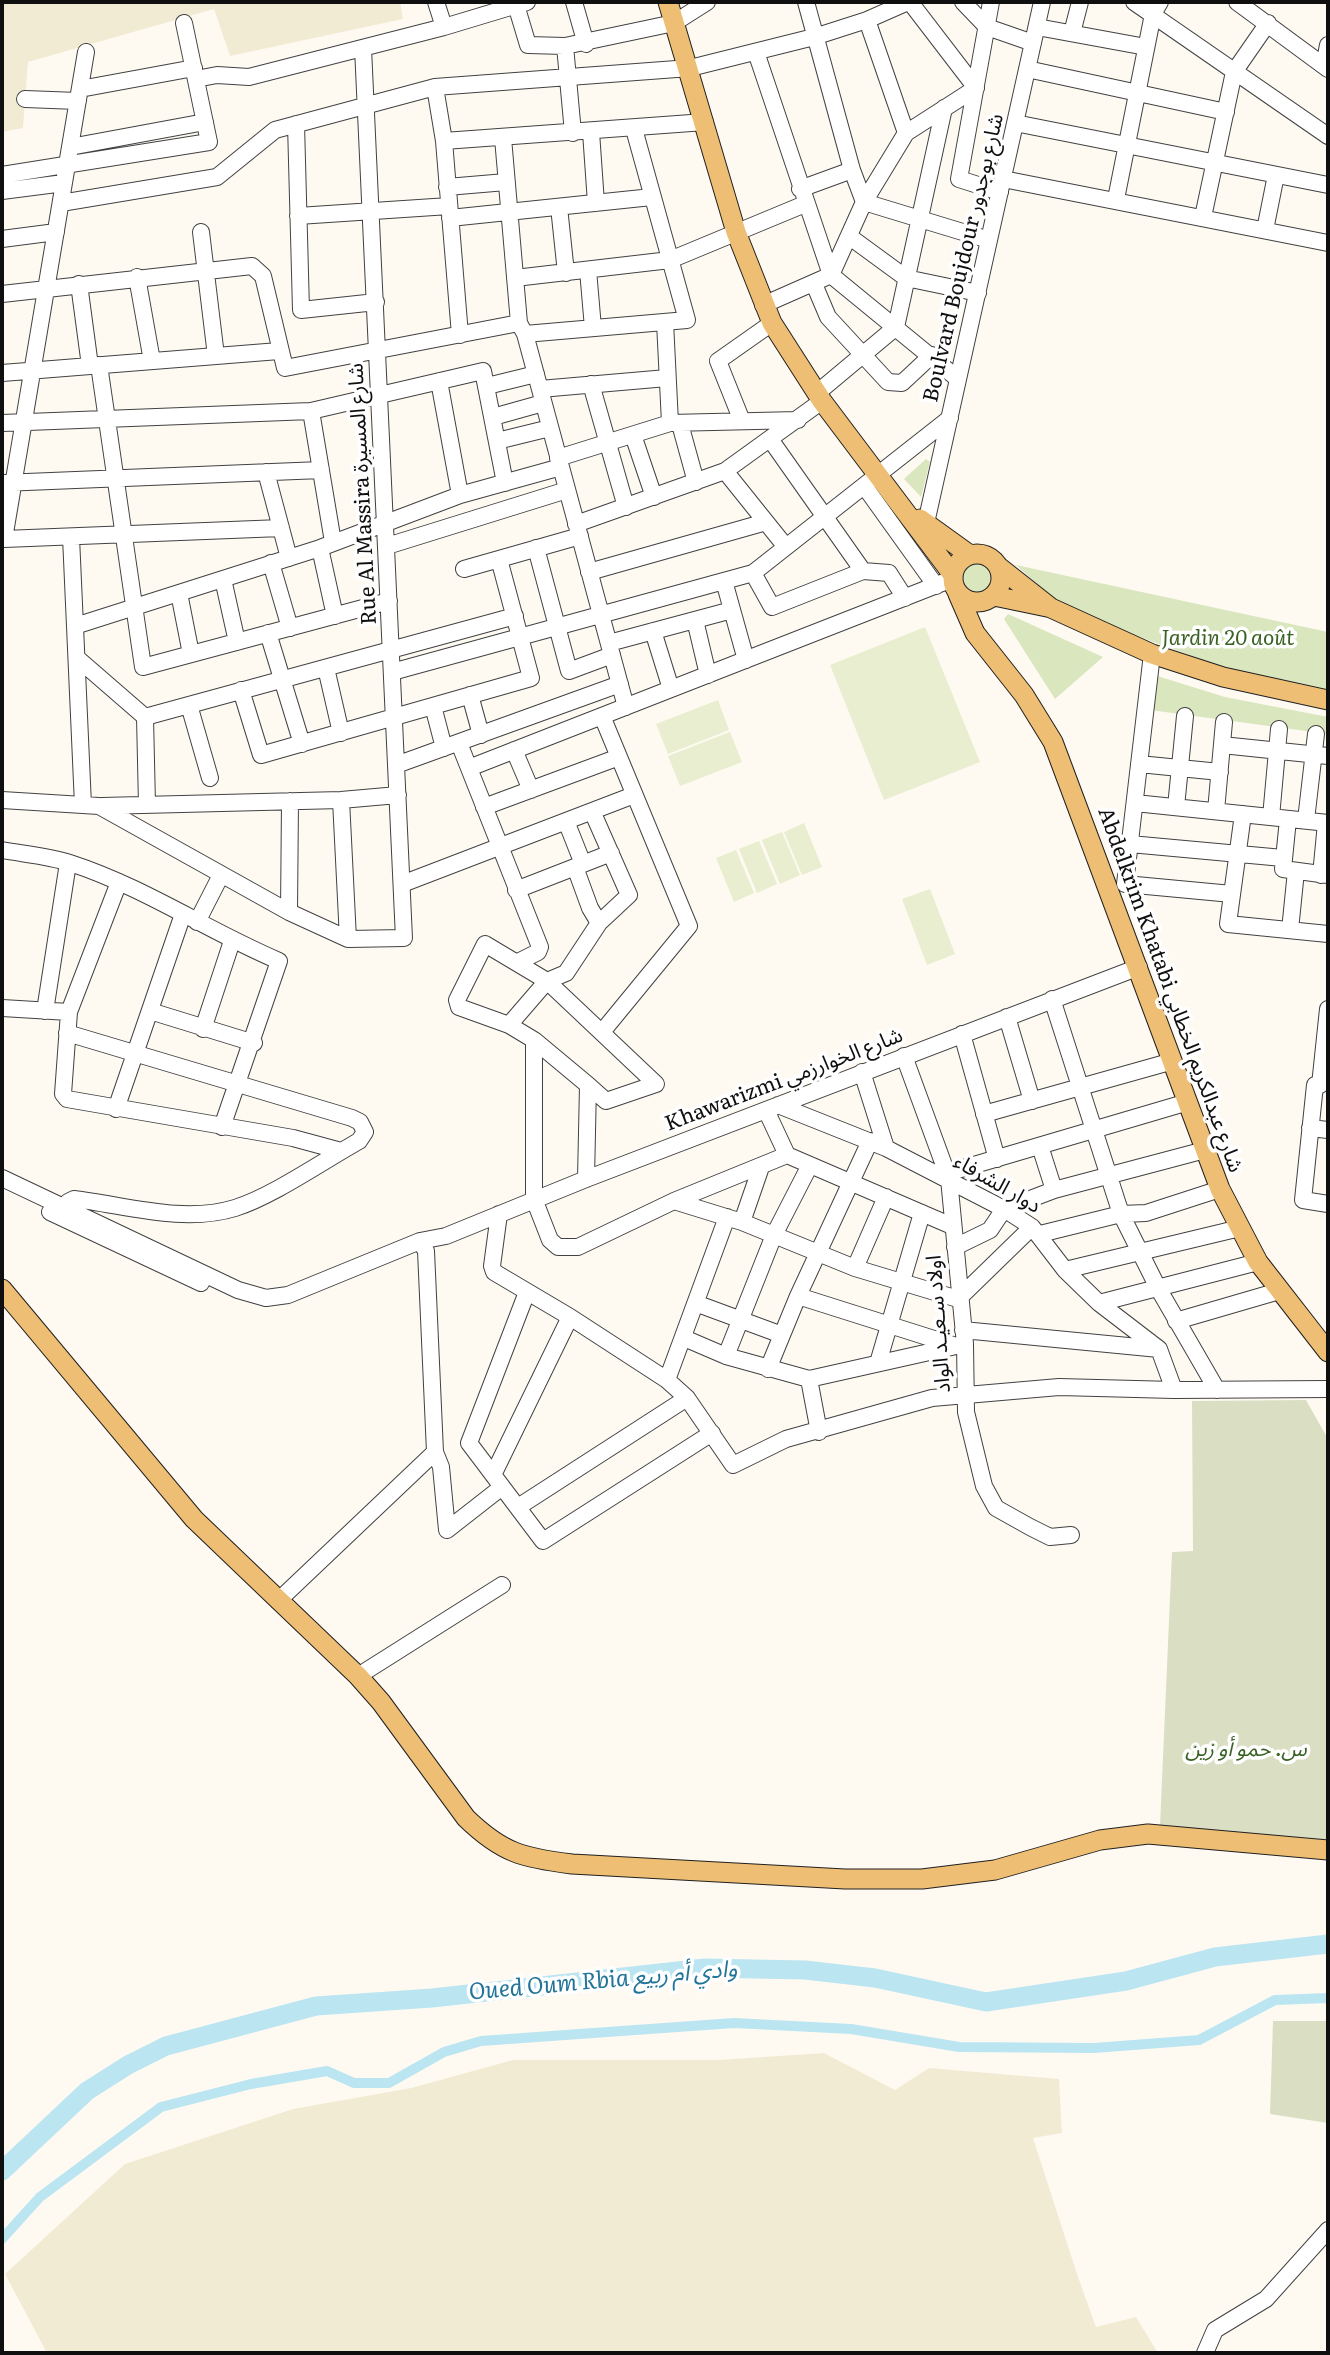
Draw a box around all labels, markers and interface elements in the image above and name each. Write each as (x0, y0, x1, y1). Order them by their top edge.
street label: Boulvard Boujdour شارع بوجدور (919, 111, 1009, 405)
street label: Rue Al Massira شارع المسيرة (344, 363, 382, 625)
park label: Jardin 20 août (1162, 626, 1294, 652)
street label: Abdelkrim Khatabi شارع عبدالكريم الخطابي (1092, 804, 1248, 1176)
street label: Khawarizmi شارع الخوارزمي (661, 1023, 907, 1137)
street label: دوار الشرفاء (949, 1149, 1045, 1219)
street label: اولاد سـعيـد الواد (922, 1254, 956, 1394)
park label: س. حمو أو زين (1185, 1737, 1307, 1763)
water label: Oued Oum Rbia وادي أم ربيع (468, 1956, 738, 2006)

